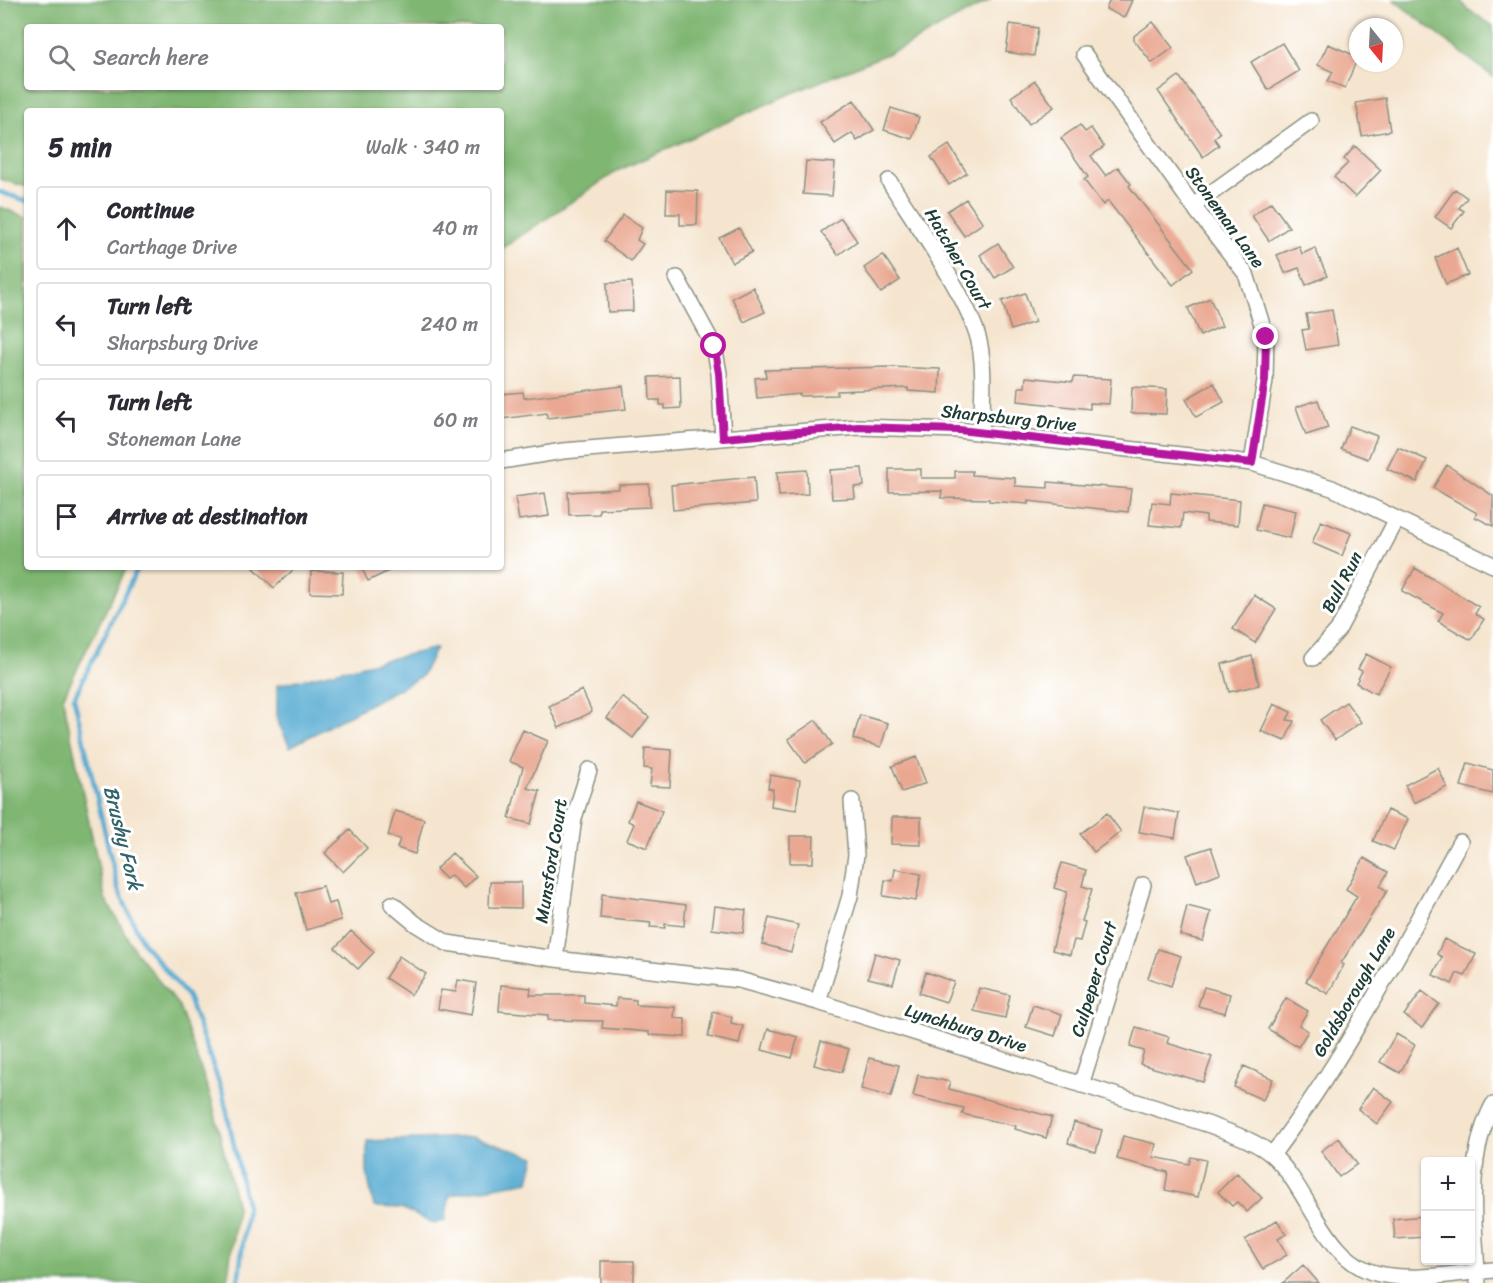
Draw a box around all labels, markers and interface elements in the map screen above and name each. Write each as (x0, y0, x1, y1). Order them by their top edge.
north arrow (1349, 18, 1403, 72)
search box (24, 24, 504, 90)
text: Search here (93, 38, 209, 77)
icon: search (45, 41, 78, 74)
text: 5 min (48, 124, 112, 170)
text: Walk · 340 m (366, 130, 480, 165)
street label: Stoneman Lane (1177, 159, 1273, 275)
text: Continue (107, 191, 195, 230)
street label: Hatcher Court (916, 202, 1001, 317)
text: 40 m (432, 211, 478, 246)
icon: ahead (50, 212, 83, 245)
text: Carthage Drive (107, 230, 237, 265)
text: Turn left (107, 287, 192, 326)
text: 240 m (421, 307, 478, 342)
icon: left (50, 308, 83, 341)
route end (1252, 323, 1278, 349)
text: Sharpsburg Drive (107, 326, 258, 361)
route start (700, 332, 726, 358)
text: Turn left (107, 383, 192, 422)
street label: Sharpsburg Drive (940, 395, 1078, 441)
text: 60 m (433, 403, 478, 438)
icon: left (50, 404, 83, 437)
text: Stoneman Lane (107, 422, 241, 457)
text: Arrive at destination (107, 497, 308, 536)
icon: arrive (50, 500, 83, 533)
street label: Bull Run (1312, 545, 1372, 619)
water label: Brushy Fork (93, 782, 153, 895)
street label: Munsford Court (525, 796, 577, 926)
street label: Culpeper Court (1061, 916, 1127, 1041)
street label: Goldsborough Lane (1304, 920, 1405, 1063)
street label: Lynchburg Drive (901, 994, 1031, 1062)
map controls (1421, 1157, 1475, 1265)
button: + (1421, 1157, 1475, 1211)
button: − (1421, 1211, 1475, 1265)

